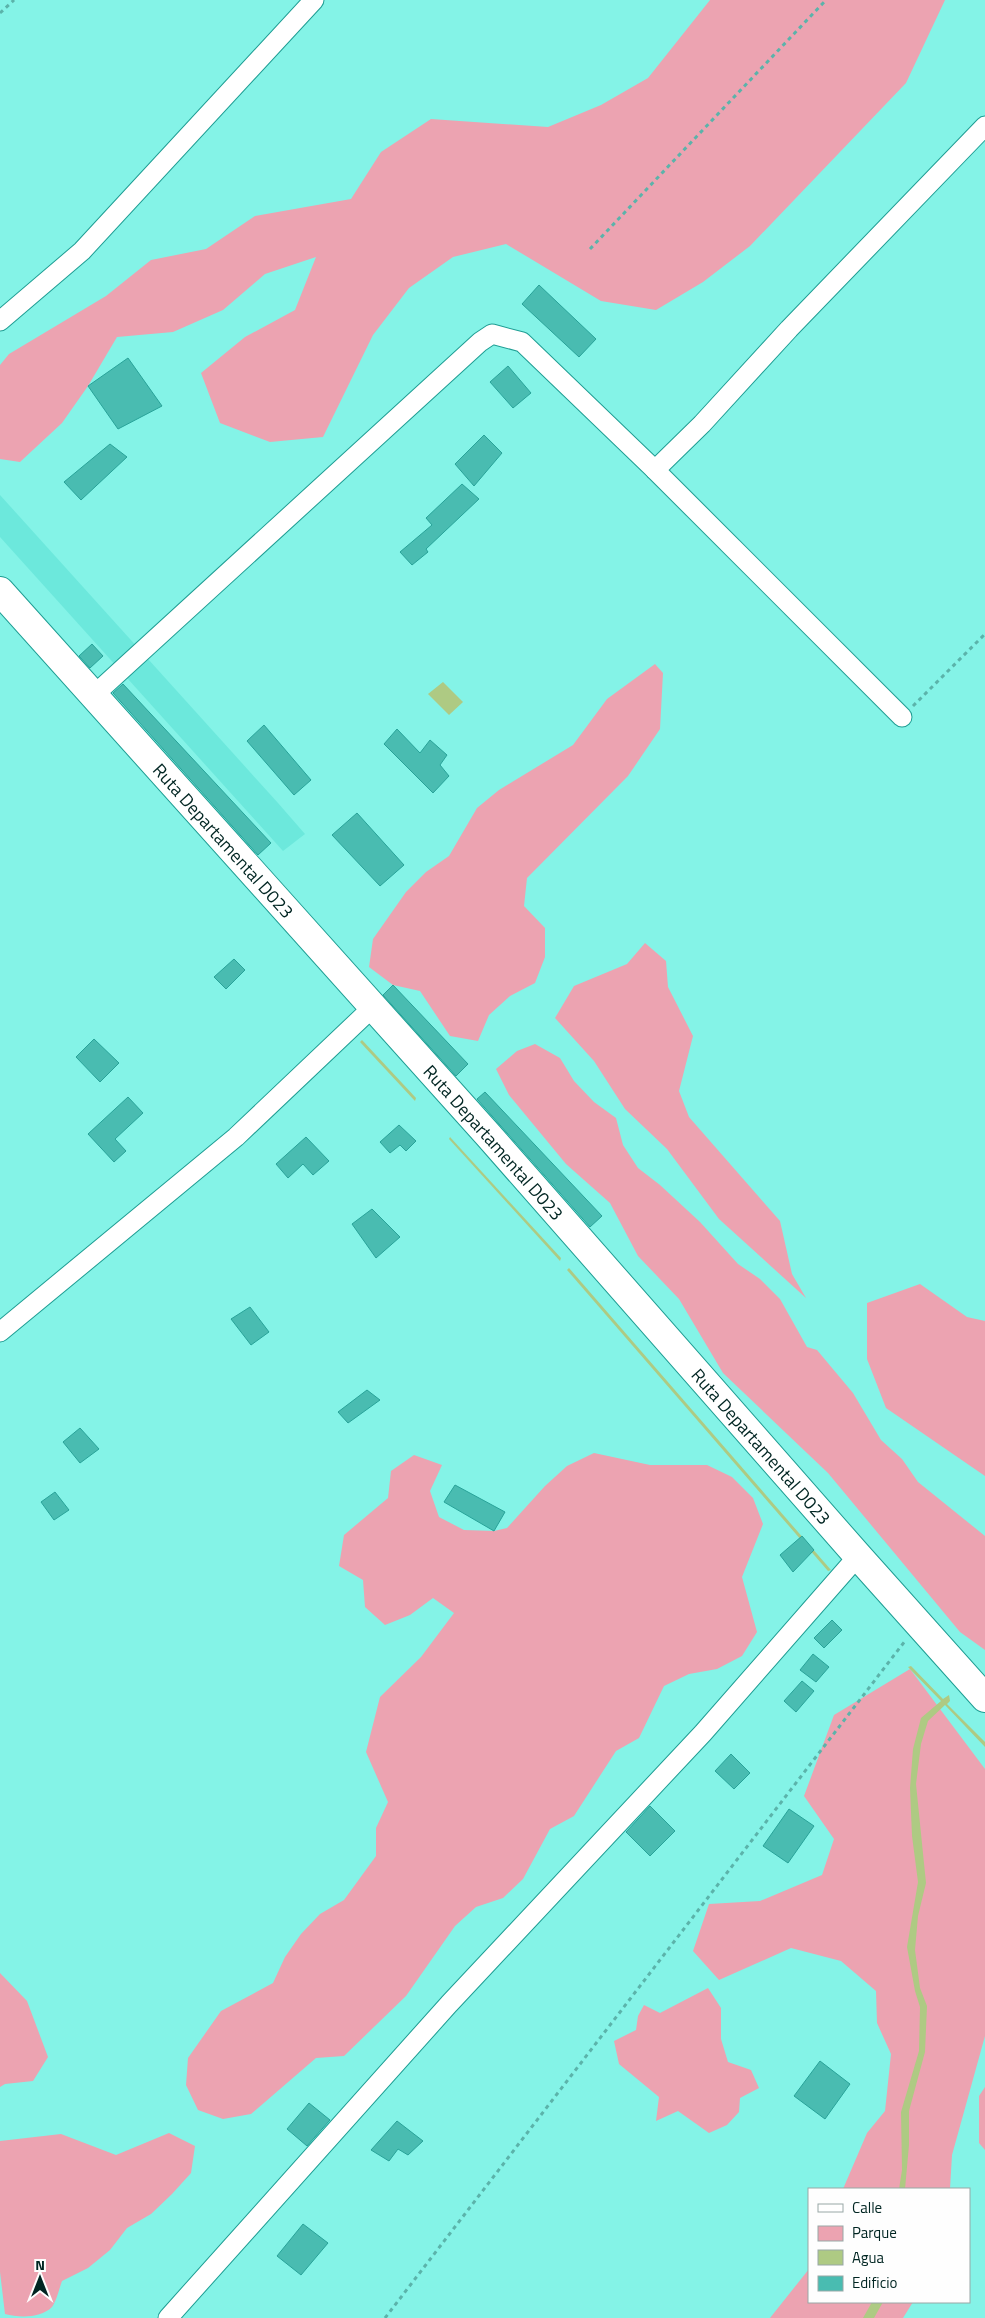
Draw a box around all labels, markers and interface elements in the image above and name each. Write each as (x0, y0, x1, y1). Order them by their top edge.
street label: Ruta Departamental D023 (147, 757, 301, 924)
street label: Ruta Departamental D023 (417, 1058, 570, 1226)
street label: Ruta Departamental D023 (685, 1362, 838, 1530)
legend (808, 2188, 970, 2303)
text: Calle (852, 2196, 882, 2219)
text: Parque (852, 2221, 897, 2244)
text: Agua (852, 2246, 884, 2269)
north arrow (15, 2253, 65, 2303)
text: N (35, 2254, 45, 2275)
text: Edificio (852, 2271, 897, 2294)

